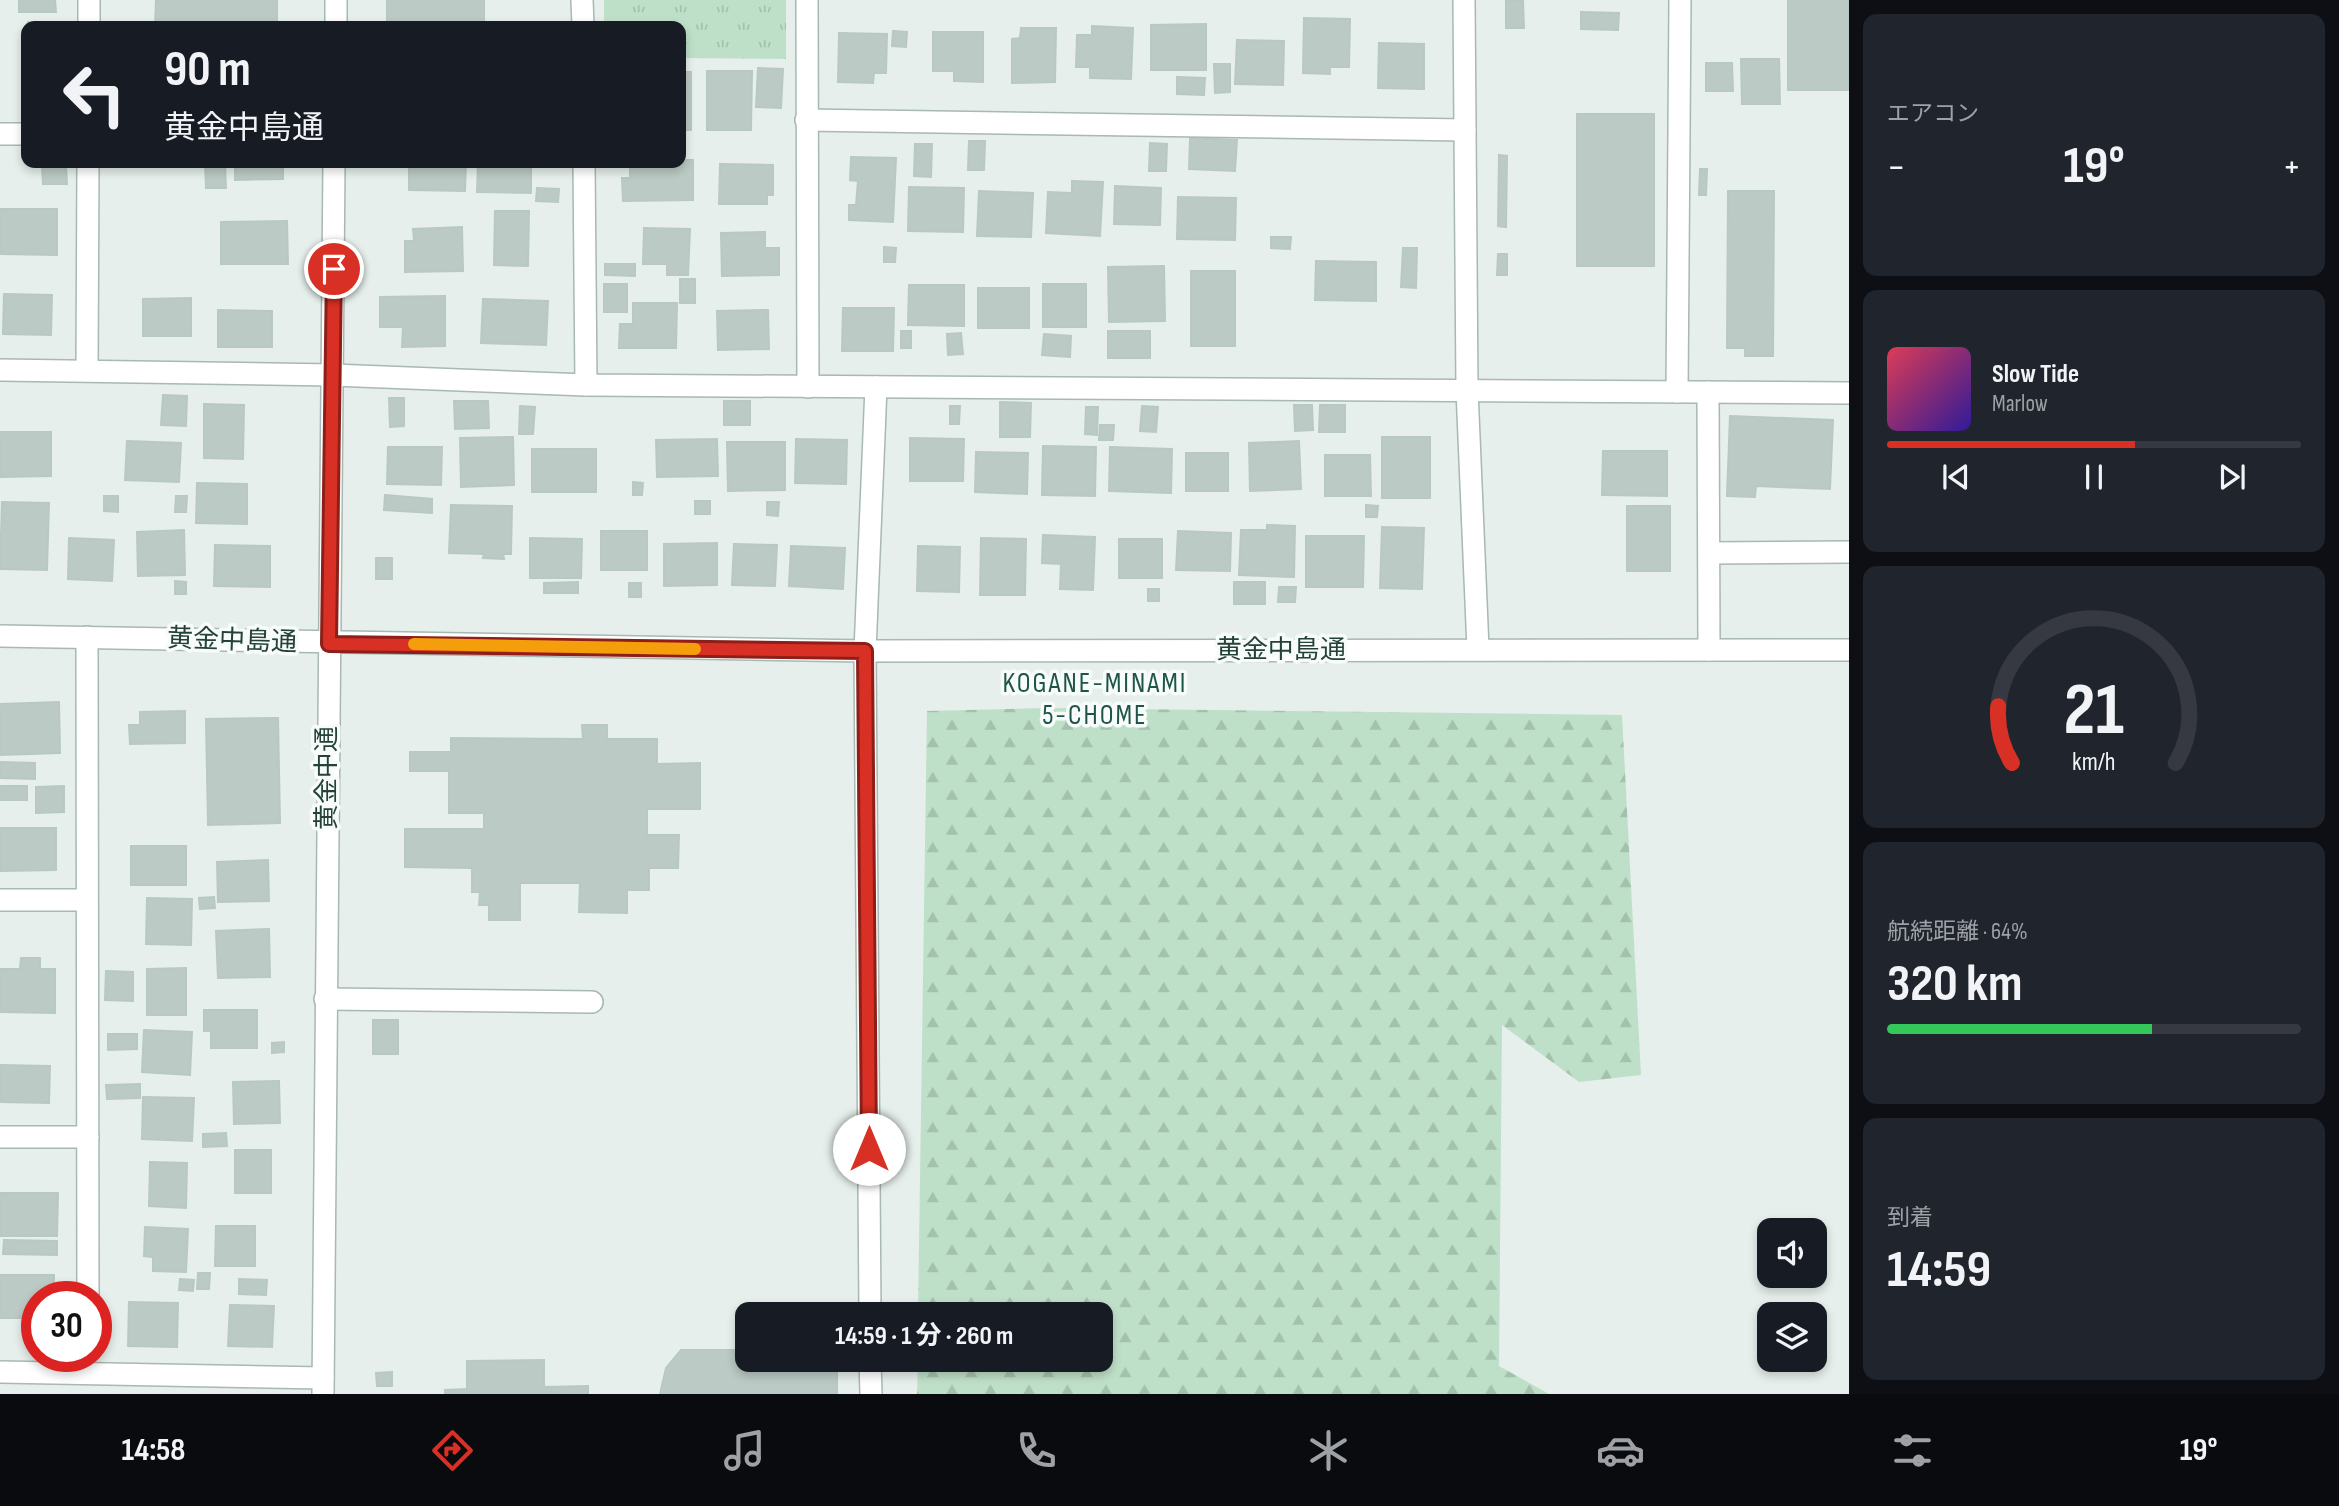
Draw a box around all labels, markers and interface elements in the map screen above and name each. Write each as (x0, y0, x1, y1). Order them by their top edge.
text: 90 m (164, 41, 251, 100)
icon: left (49, 49, 140, 140)
text: エアコン (1887, 100, 1979, 128)
text: 黄金中島通 (164, 109, 324, 148)
text: 19° (2063, 135, 2125, 198)
text: − (1887, 145, 1906, 190)
text: + (2282, 145, 2301, 190)
pin (304, 239, 364, 299)
icon: arrive (315, 250, 353, 288)
text: Slow Tide (1992, 359, 2079, 390)
text: Marlow (1992, 390, 2048, 418)
icon: previous (1937, 458, 1975, 496)
icon: pause (2075, 458, 2113, 496)
icon: next (2213, 458, 2251, 496)
street label: 黄金中島通 (166, 623, 298, 659)
street label: 黄金中島通 (1216, 635, 1346, 666)
district label: KOGANE-MINAMI 5-CHOME (1002, 667, 1188, 732)
text: 21 (2064, 667, 2124, 755)
street label: 黄金中通 (312, 726, 343, 830)
text: km/h (2072, 747, 2116, 778)
text: 航続距離 · 64% (1887, 918, 2028, 946)
text: 320 km (1887, 953, 2022, 1016)
position arrow (832, 1112, 906, 1186)
text: 到着 (1887, 1204, 1933, 1232)
map controls (1757, 1218, 1827, 1372)
button: sound (1757, 1218, 1827, 1288)
text: 14:59 (1887, 1239, 1991, 1302)
speed limit sign: 30 (21, 1281, 112, 1372)
button: layers (1757, 1302, 1827, 1372)
text: 14:59 · 1 分 · 260 m (835, 1321, 1013, 1352)
icon: directions (428, 1426, 477, 1475)
icon: music (720, 1426, 769, 1475)
icon: phone (1012, 1426, 1061, 1475)
icon: climate (1304, 1426, 1353, 1475)
icon: car (1596, 1426, 1645, 1475)
icon: filters (1888, 1426, 1937, 1475)
text: 14:58 (121, 1431, 185, 1470)
text: 19° (2180, 1431, 2218, 1470)

